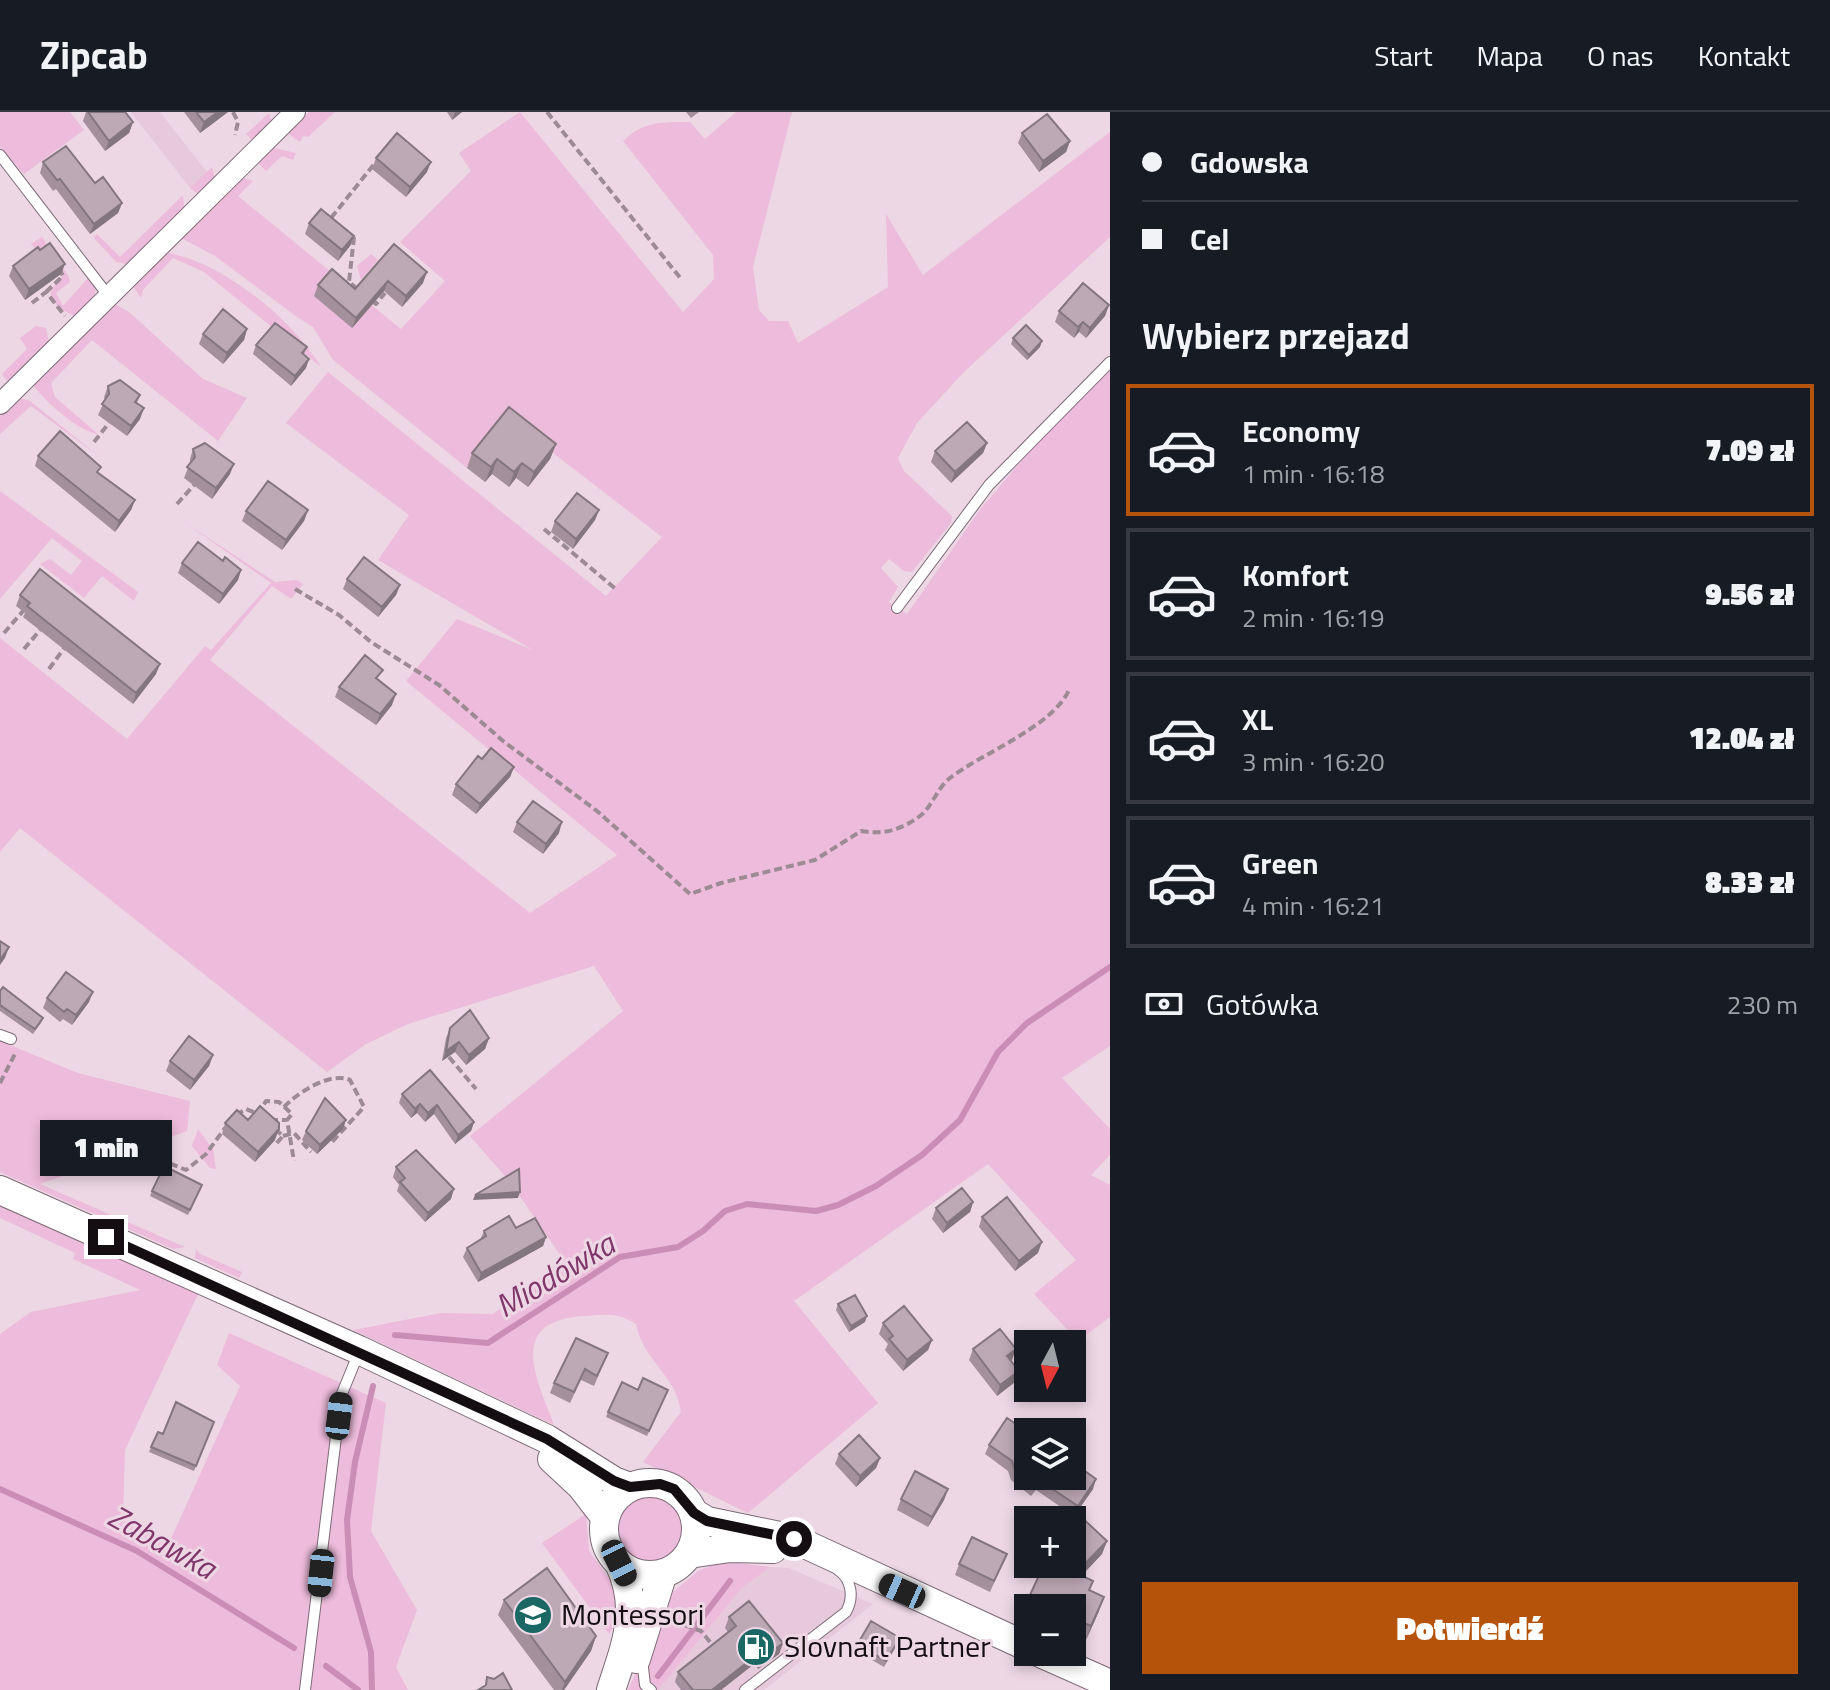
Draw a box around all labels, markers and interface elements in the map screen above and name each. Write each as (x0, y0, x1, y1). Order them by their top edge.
text: Zipcab (40, 26, 148, 84)
text: Start (1374, 34, 1433, 77)
text: Mapa (1477, 34, 1543, 77)
text: O nas (1587, 34, 1654, 77)
text: Kontakt (1698, 34, 1790, 77)
text: Gdowska (1190, 139, 1309, 185)
text: Cel (1190, 216, 1229, 262)
text: Wybierz przejazd (1142, 308, 1410, 363)
text: Economy (1242, 408, 1360, 454)
icon: car (1146, 414, 1218, 486)
text: 7.09 zł (1705, 427, 1794, 473)
text: 1 min · 16:18 (1242, 454, 1385, 493)
text: Komfort (1242, 552, 1349, 598)
icon: car (1146, 558, 1218, 630)
text: 9.56 zł (1705, 571, 1794, 617)
text: 2 min · 16:19 (1242, 598, 1385, 637)
text: XL (1242, 696, 1273, 742)
icon: car (1146, 702, 1218, 774)
text: 12.04 zł (1689, 715, 1794, 761)
text: 3 min · 16:20 (1242, 742, 1385, 781)
text: Green (1242, 840, 1319, 886)
icon: car (1146, 846, 1218, 918)
text: 8.33 zł (1705, 859, 1794, 905)
text: 4 min · 16:21 (1242, 886, 1385, 925)
text: Gotówka (1206, 981, 1319, 1027)
icon: cash (1142, 982, 1186, 1026)
text: 230 m (1727, 985, 1798, 1024)
callout: 1 min (40, 1121, 172, 1177)
text: 1 min (74, 1128, 138, 1167)
route end (88, 1219, 124, 1255)
water label: Miodówka (486, 1219, 625, 1329)
north arrow (1014, 1330, 1086, 1402)
map controls (1014, 1330, 1086, 1666)
car (324, 1391, 354, 1441)
button: layers (1014, 1418, 1086, 1490)
water label: Zabawka (100, 1492, 227, 1591)
button: + (1014, 1506, 1086, 1578)
route start (776, 1521, 812, 1557)
car (598, 1536, 640, 1590)
car (307, 1548, 335, 1598)
car (875, 1570, 929, 1612)
button: Potwierdź (1142, 1582, 1798, 1674)
place label: Montessori (561, 1591, 704, 1637)
school or university icon: Montessori (512, 1594, 554, 1636)
button: − (1014, 1594, 1086, 1666)
place label: Slovnaft Partner (784, 1623, 991, 1669)
fuel station icon: Slovnaft Partner (735, 1626, 777, 1668)

